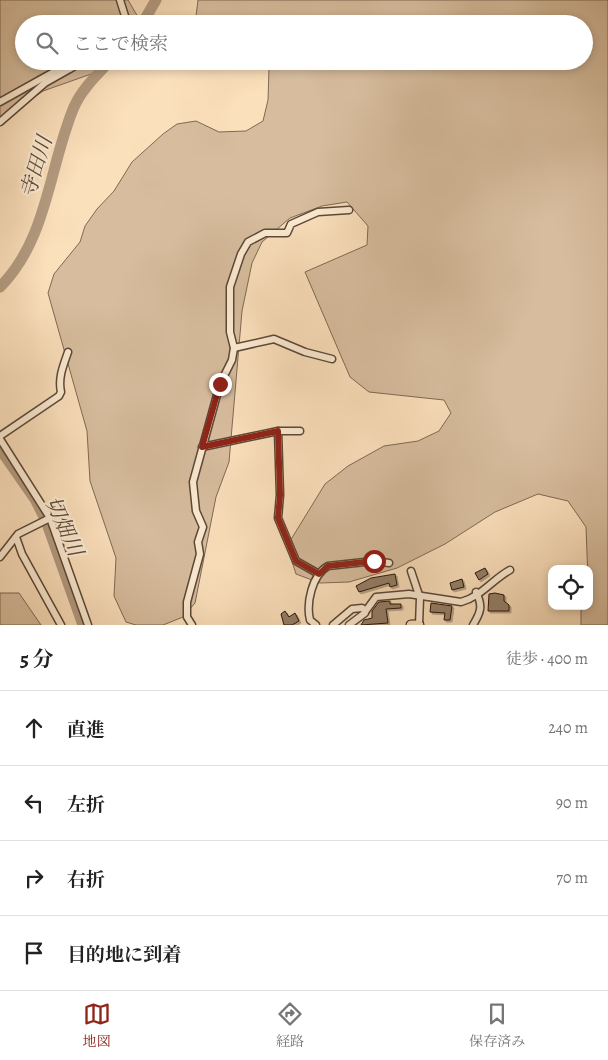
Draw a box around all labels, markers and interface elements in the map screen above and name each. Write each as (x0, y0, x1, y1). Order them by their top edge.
search box (15, 15, 593, 70)
icon: search (33, 29, 61, 57)
text: ここで検索 (73, 31, 168, 57)
water label: 寺田川 (13, 131, 59, 201)
route end (209, 373, 232, 396)
water label: 切畑川 (38, 492, 90, 562)
route start (363, 550, 386, 573)
map controls (548, 565, 593, 610)
button: locate (548, 565, 593, 610)
text: 5 分 (20, 645, 54, 673)
text: 徒歩 · 400 m (506, 648, 588, 670)
icon: ahead (20, 714, 48, 742)
text: 直進 (67, 717, 105, 743)
text: 240 m (548, 717, 588, 739)
icon: left (20, 789, 48, 817)
text: 左折 (67, 792, 105, 818)
text: 90 m (556, 792, 588, 814)
icon: right (20, 864, 48, 892)
text: 右折 (67, 867, 105, 893)
text: 70 m (556, 867, 588, 889)
icon: arrive (20, 939, 48, 967)
text: 目的地に到着 (67, 942, 181, 968)
tab: 地図 (83, 1000, 111, 1051)
tab: 経路 (276, 1000, 304, 1051)
tab: 保存済み (469, 1000, 525, 1051)

